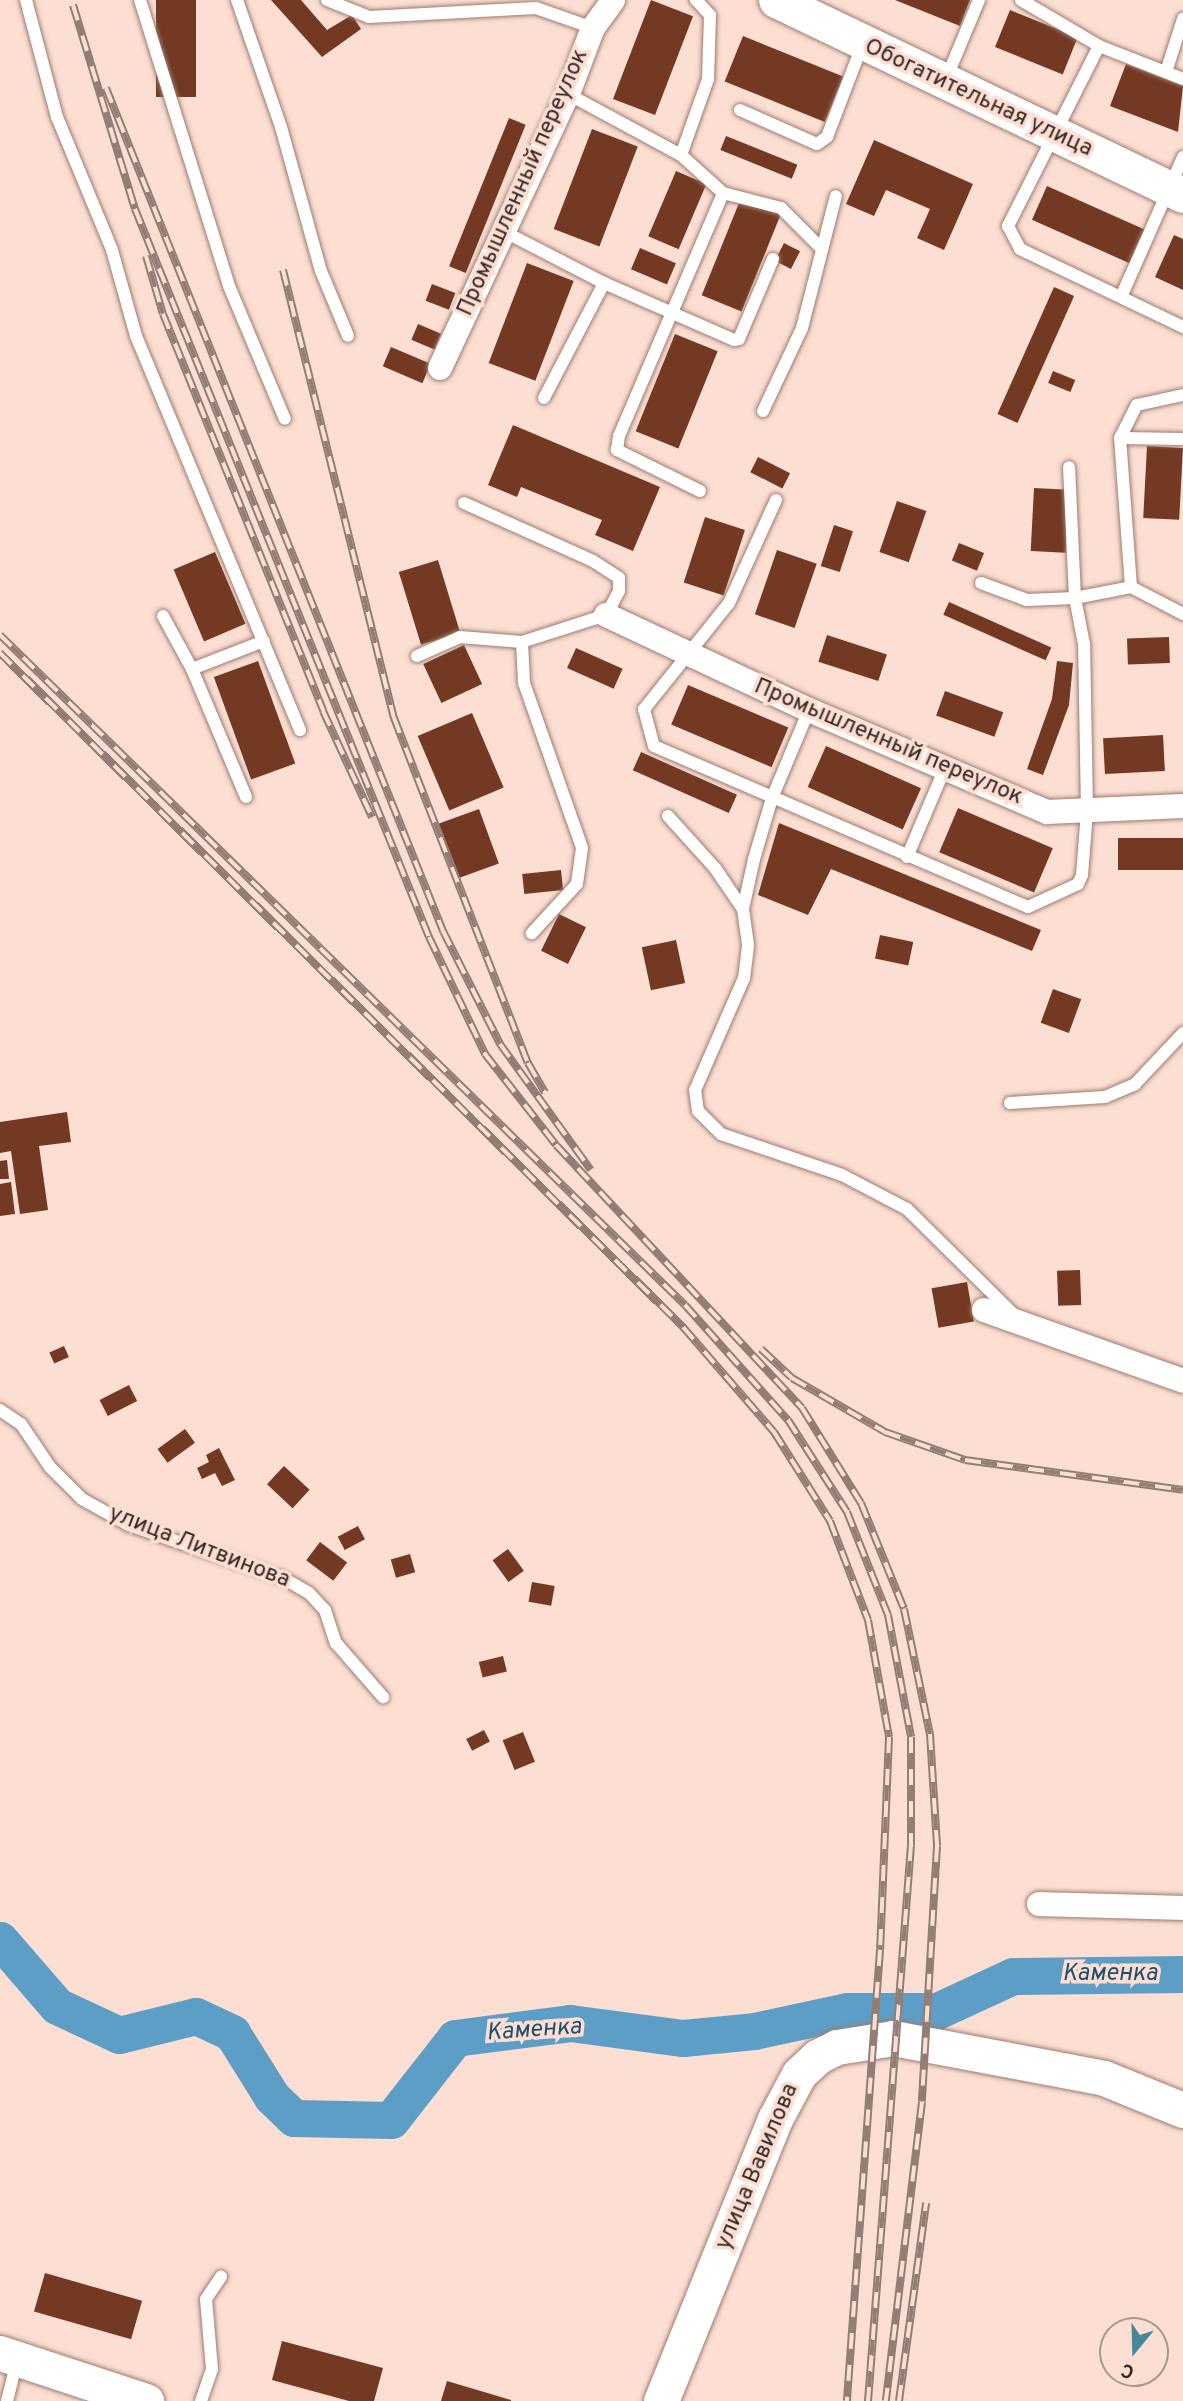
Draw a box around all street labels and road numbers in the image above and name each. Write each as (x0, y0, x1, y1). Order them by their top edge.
street label: Обогатительная улица (859, 34, 1097, 164)
street label: Промышленный переулок (453, 45, 595, 321)
street label: Промышленный переулок (749, 674, 1027, 812)
street label: улица Литвинова (104, 1501, 294, 1595)
street label: улица Вавилова (711, 2080, 805, 2254)

